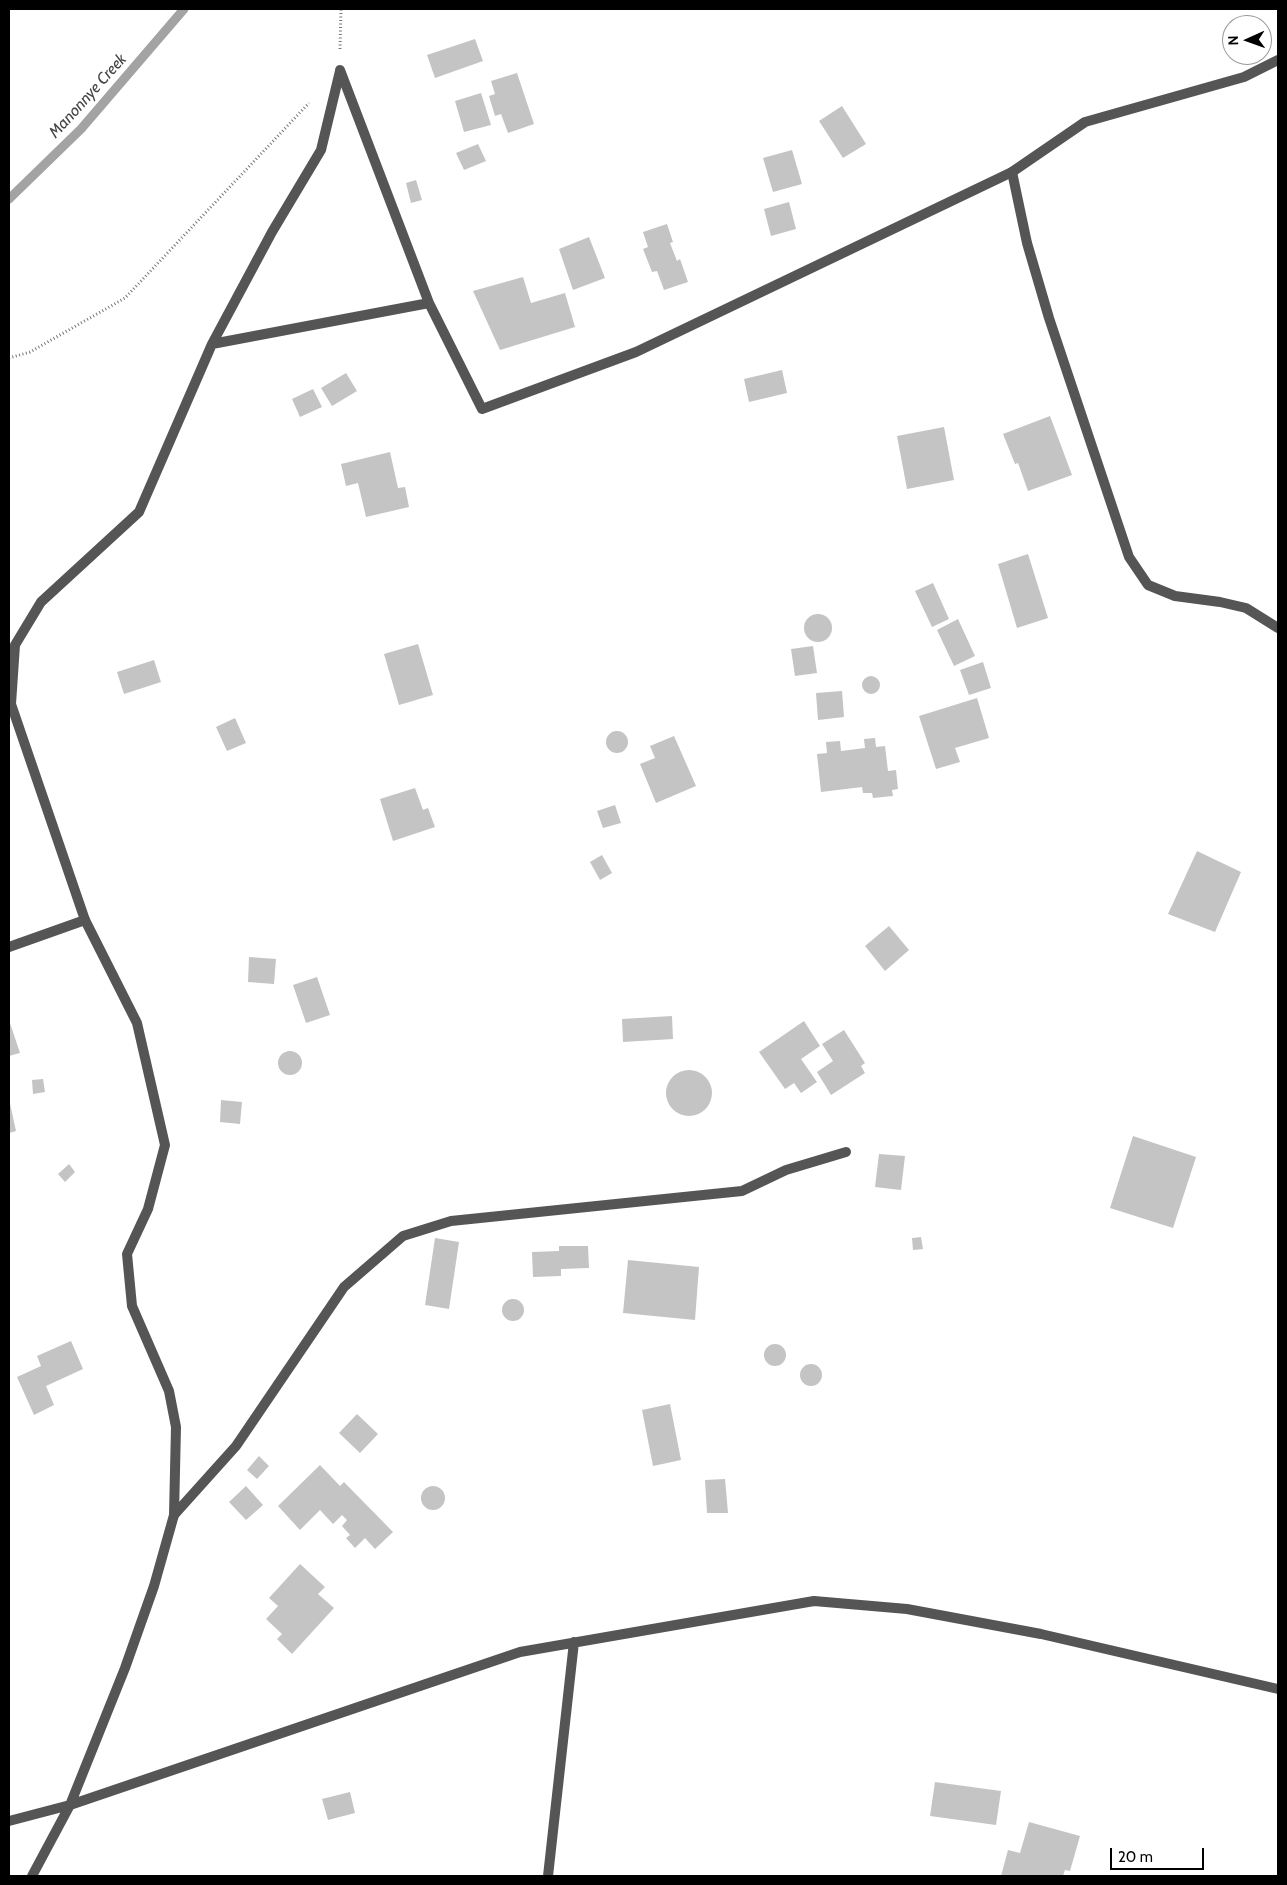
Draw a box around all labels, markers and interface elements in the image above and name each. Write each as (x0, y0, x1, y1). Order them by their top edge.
north arrow (1222, 15, 1272, 65)
text: N (1224, 35, 1242, 46)
water label: Manonnye Creek (45, 50, 131, 142)
scale bar (1112, 1838, 1206, 1870)
text: 20 m (1118, 1848, 1153, 1866)

